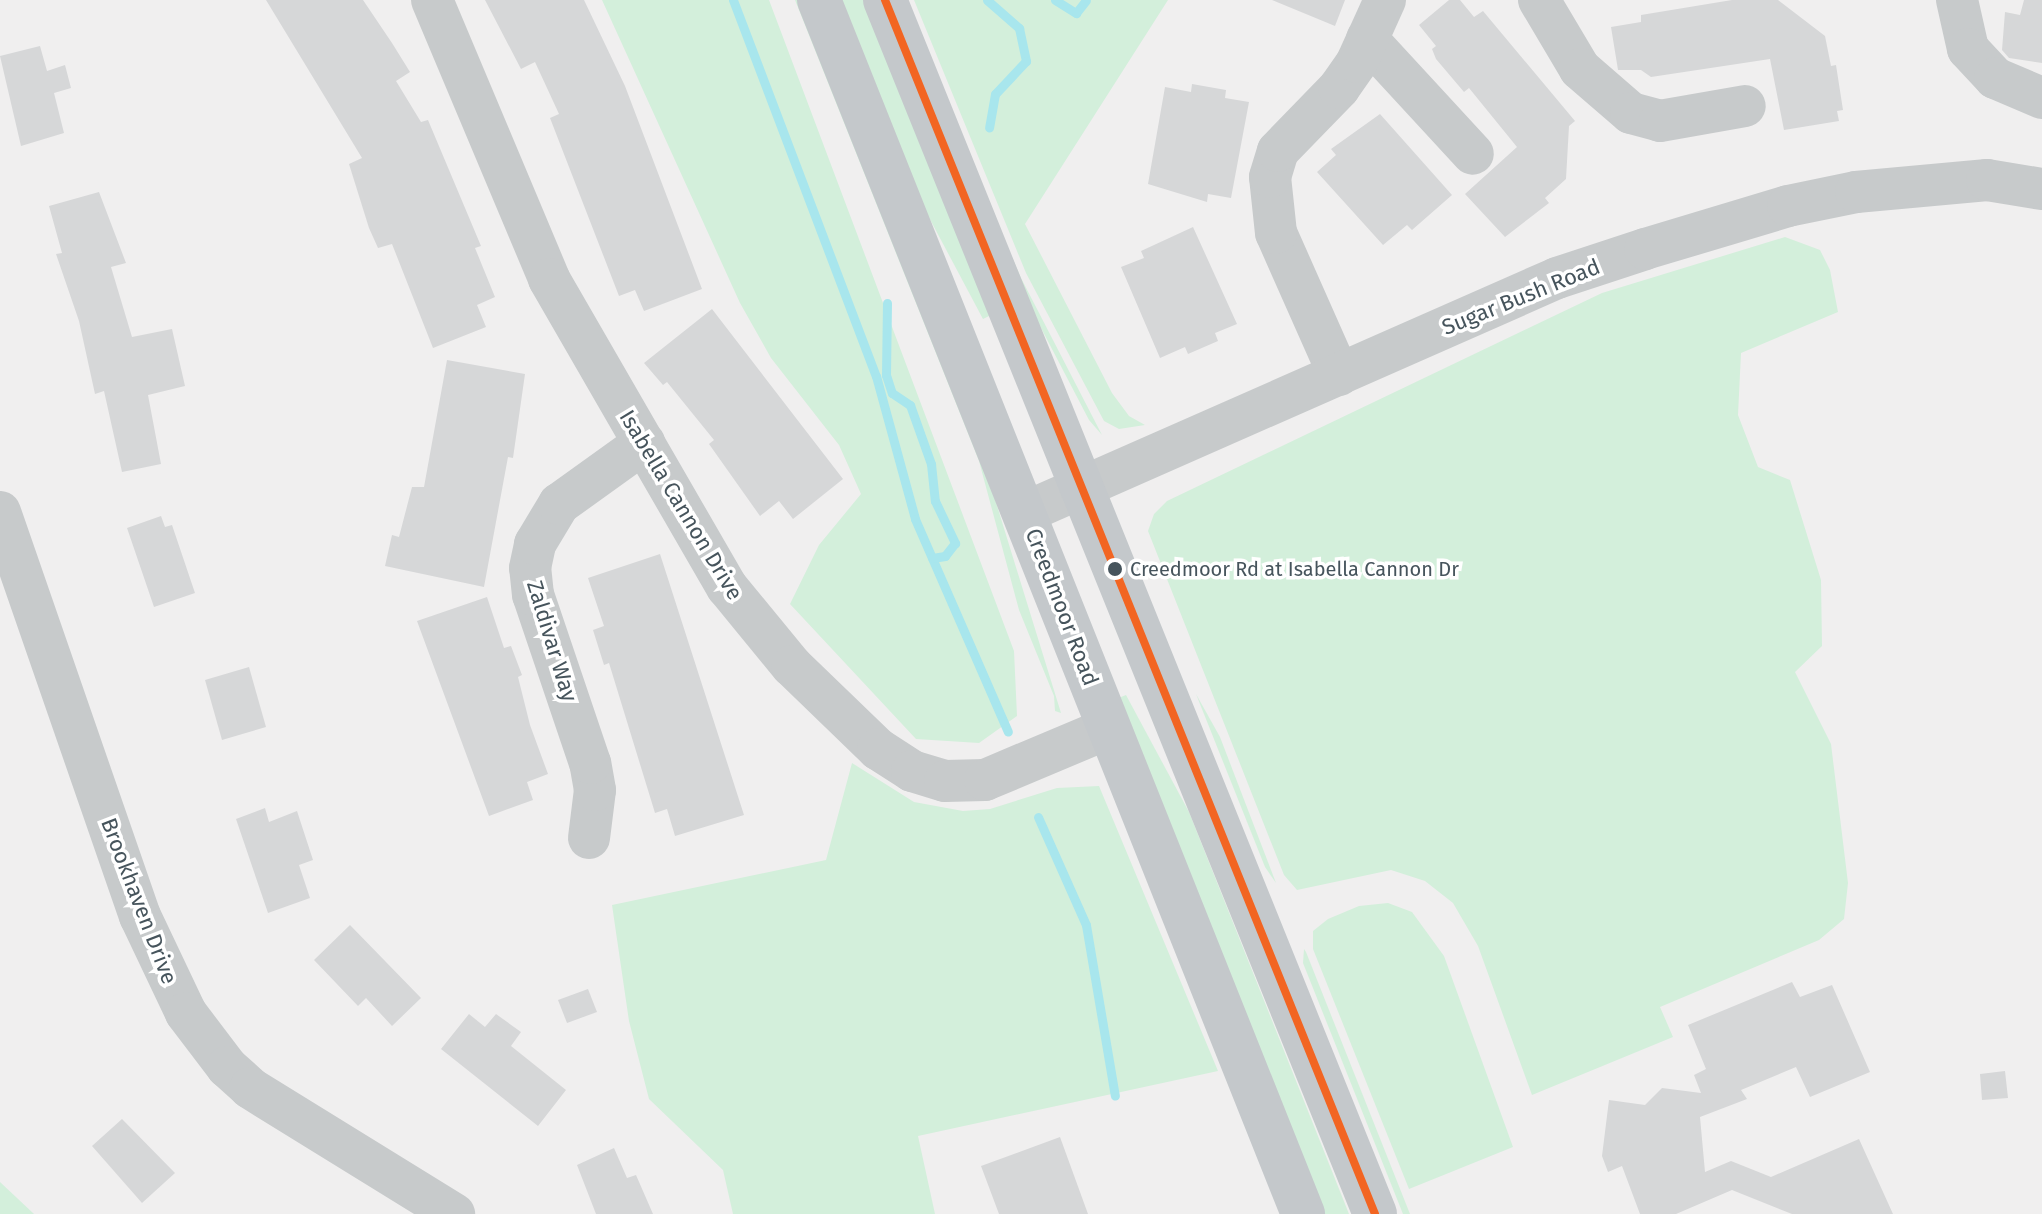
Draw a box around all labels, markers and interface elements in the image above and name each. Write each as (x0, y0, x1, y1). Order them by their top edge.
street label: Sugar Bush Road (1438, 253, 1604, 341)
street label: Isabella Cannon Drive (614, 405, 748, 605)
street label: Creedmoor Road (1020, 525, 1104, 689)
place label: Creedmoor Rd at Isabella Cannon Dr (1130, 557, 1459, 581)
marker: Creedmoor Rd at Isabella Cannon Dr (1107, 561, 1123, 577)
street label: Zaldivar Way (521, 577, 583, 705)
street label: Brookhaven Drive (95, 814, 183, 988)

